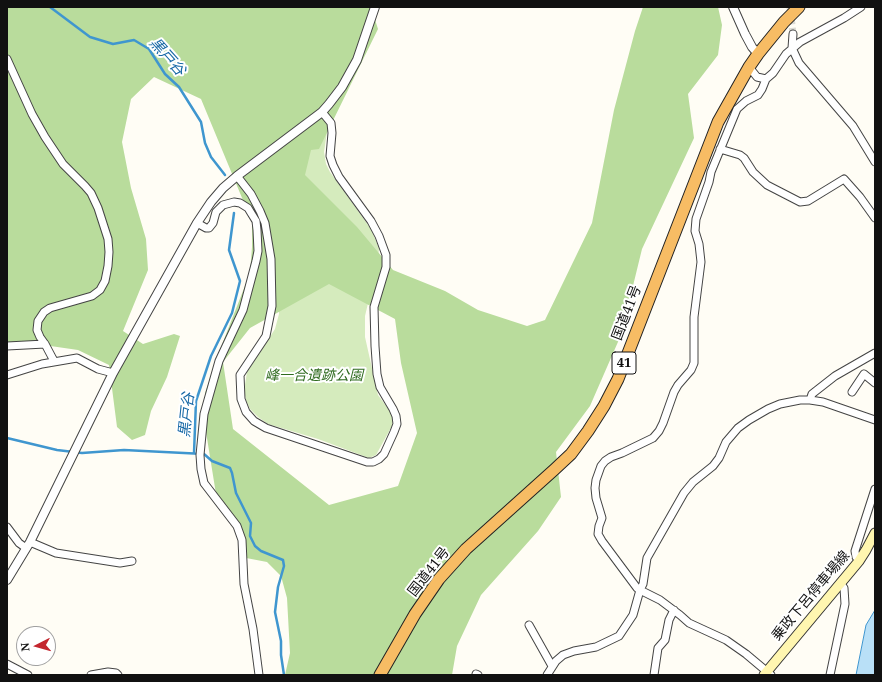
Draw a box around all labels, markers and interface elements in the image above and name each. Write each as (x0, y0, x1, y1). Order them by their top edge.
water label: 黒戸谷 (145, 34, 189, 80)
street label: 国道41号 (609, 283, 645, 343)
road number: 41 (612, 352, 636, 374)
park label: 峰一合遺跡公園 (265, 368, 363, 384)
water label: 黒戸谷 (176, 392, 198, 438)
street label: 国道41号 (405, 544, 453, 600)
street label: 乗政下呂停車場線 (769, 548, 853, 644)
north arrow (16, 626, 56, 666)
text: N (17, 642, 32, 652)

